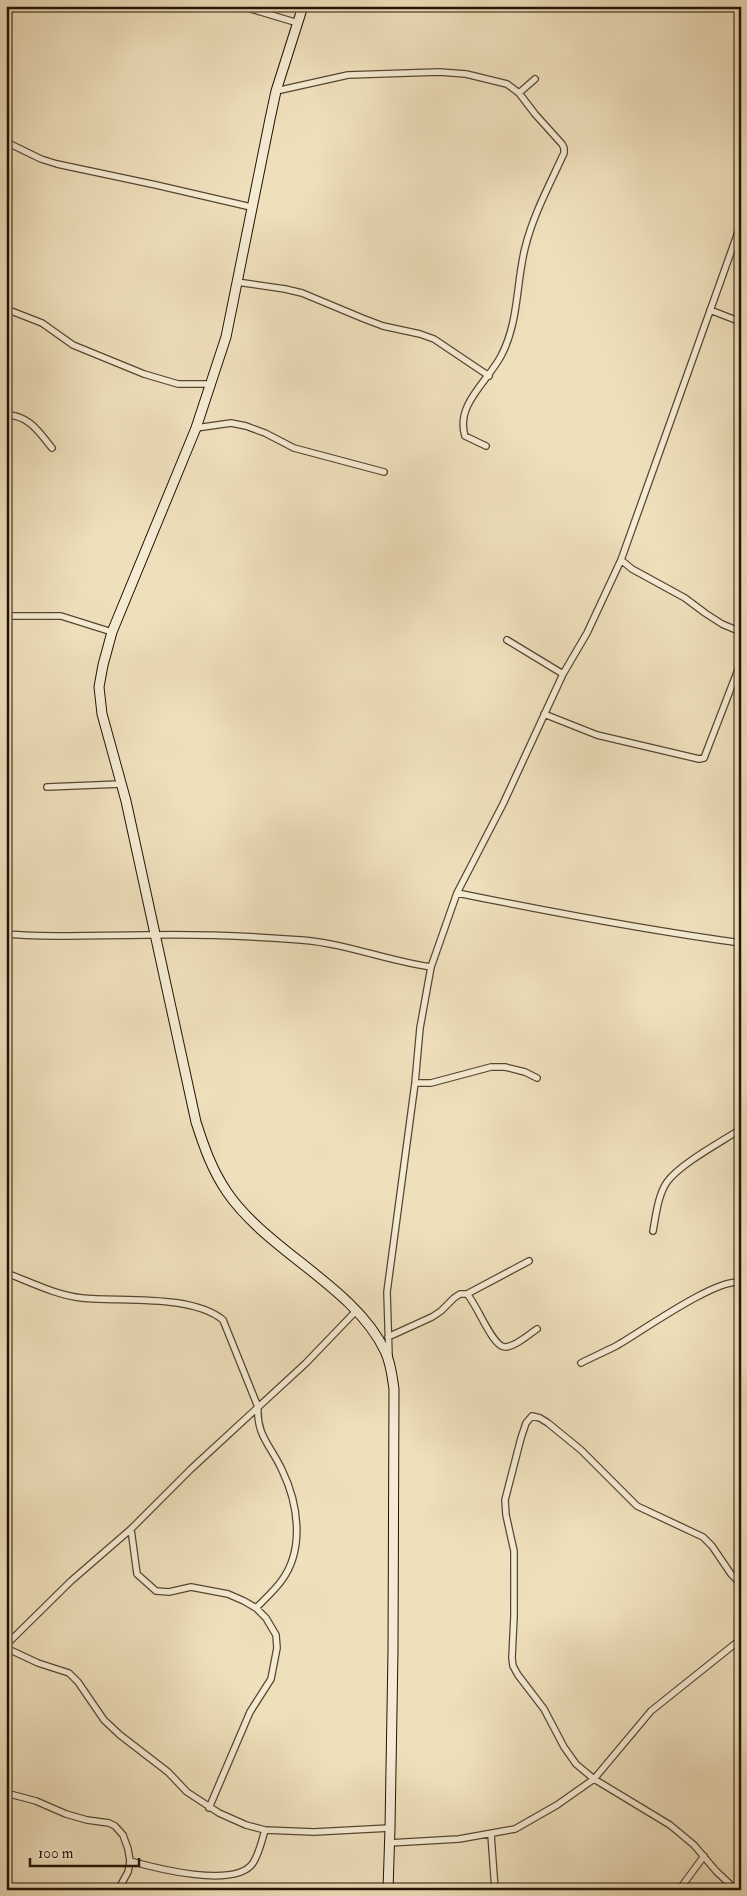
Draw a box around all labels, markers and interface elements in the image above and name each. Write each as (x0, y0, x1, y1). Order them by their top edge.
scale bar (30, 1836, 139, 1868)
text: 100 m (38, 1844, 74, 1863)

